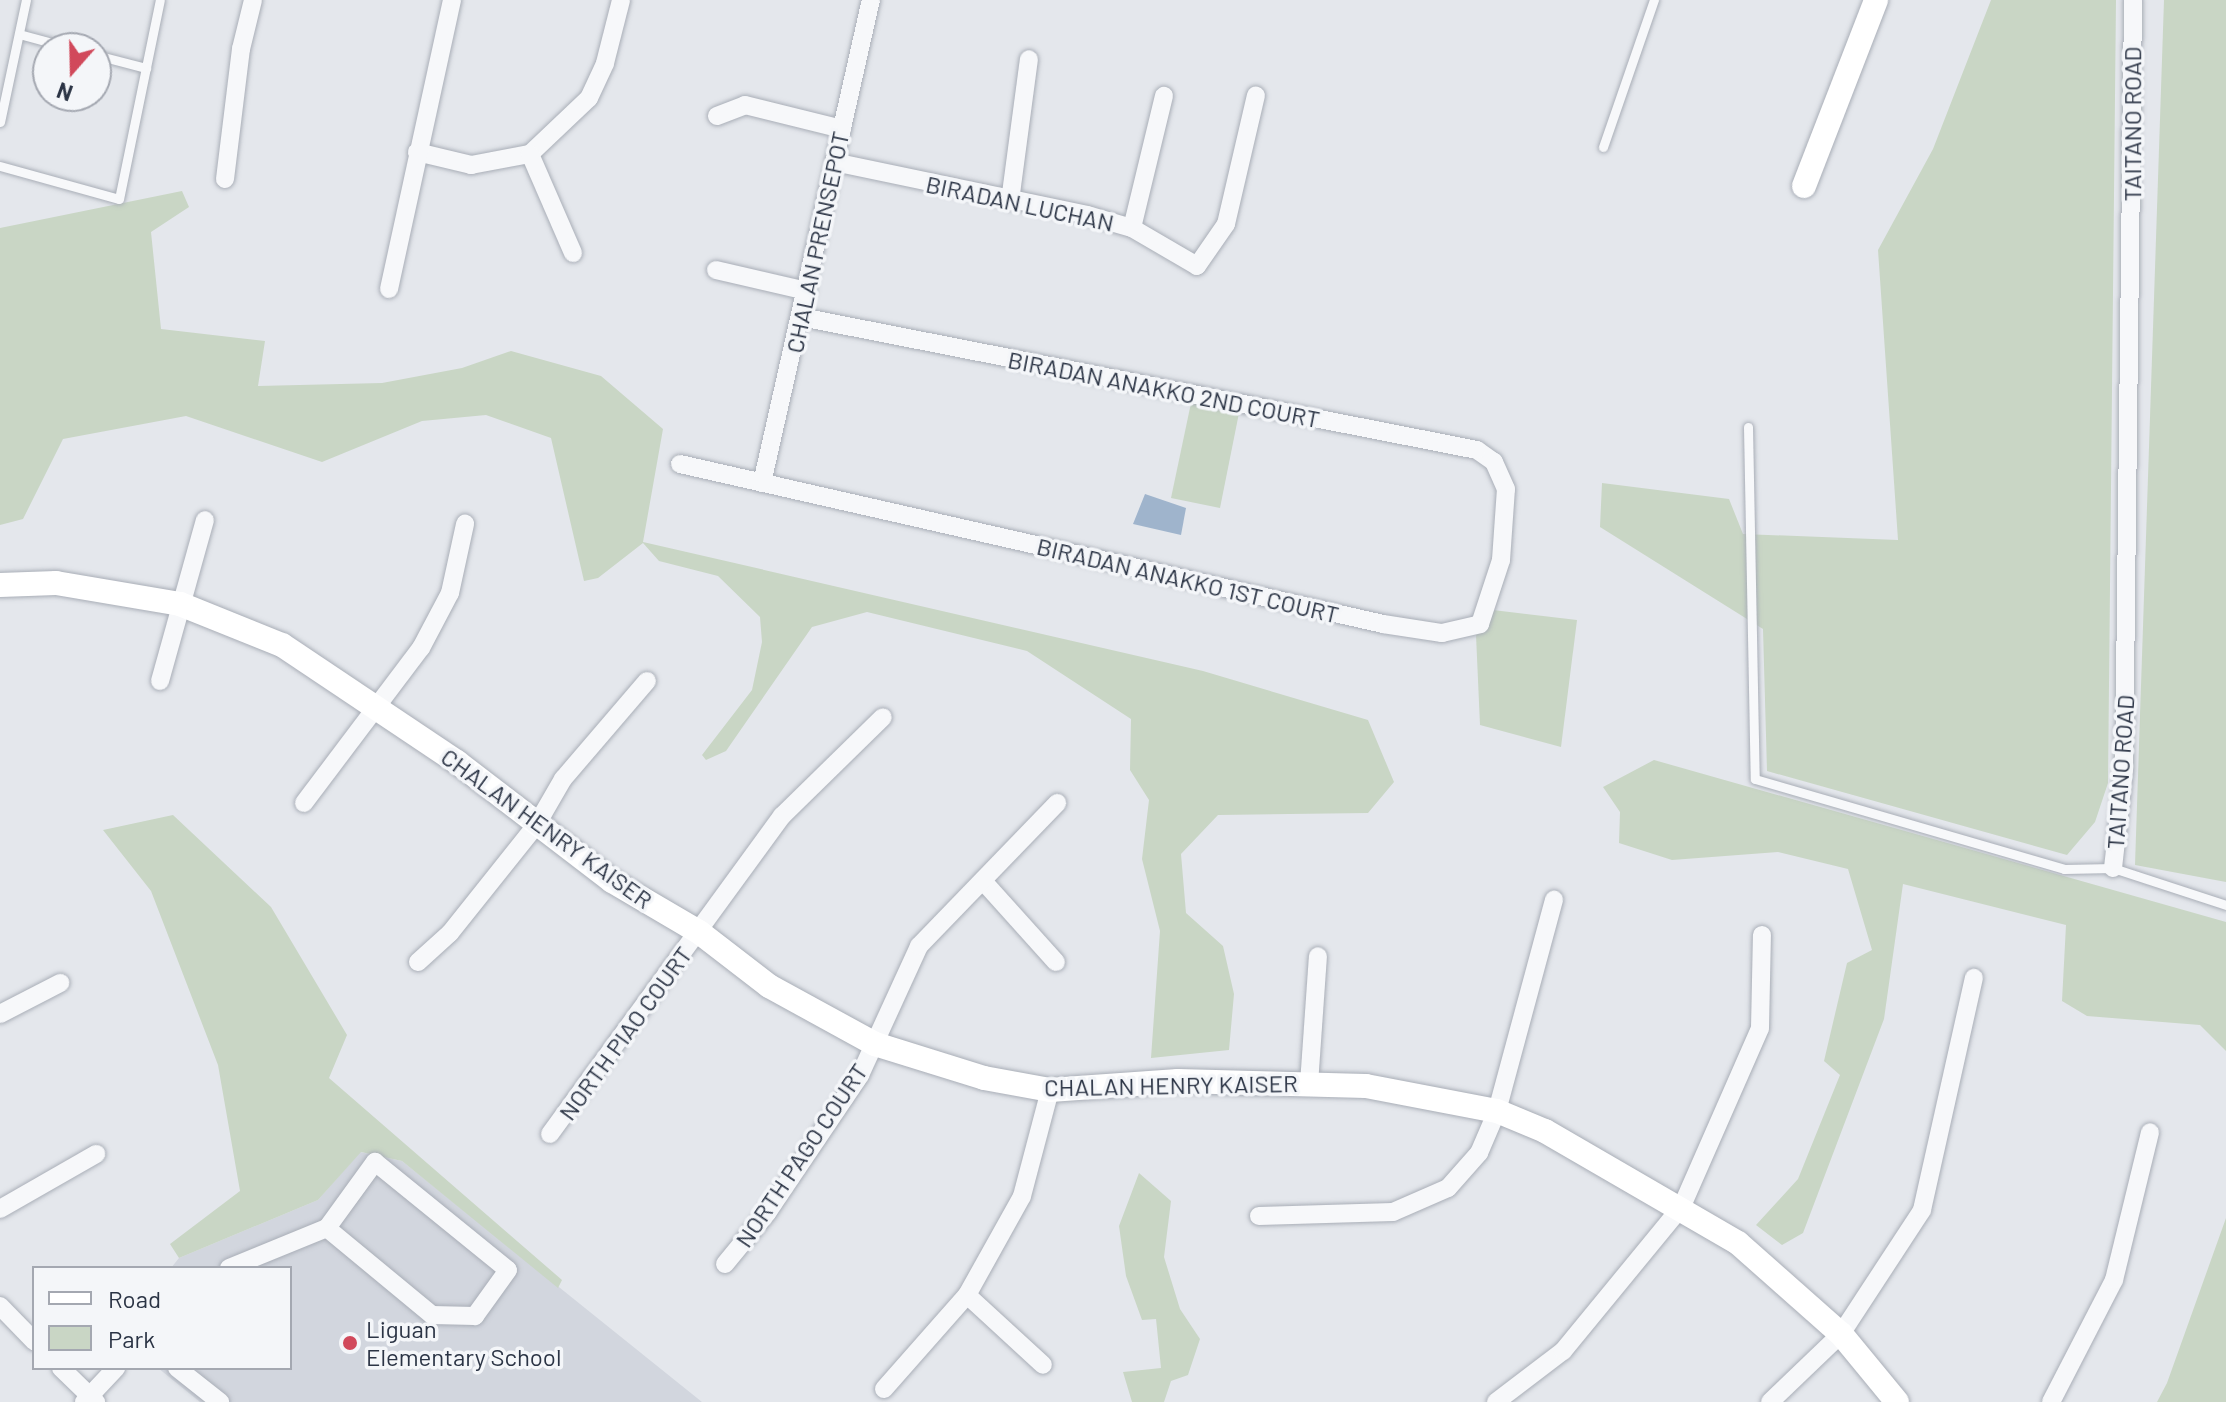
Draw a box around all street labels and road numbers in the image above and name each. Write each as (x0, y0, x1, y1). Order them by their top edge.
street label: TAITANO ROAD (2118, 47, 2146, 201)
street label: CHALAN PRENSEPOT (779, 128, 855, 356)
street label: BIRADAN LUCHAN (923, 169, 1117, 237)
street label: BIRADAN ANAKKO 2ND COURT (1006, 345, 1322, 433)
street label: BIRADAN ANAKKO 1ST COURT (1034, 531, 1342, 629)
street label: TAITANO ROAD (2100, 694, 2140, 850)
street label: CHALAN HENRY KAISER (436, 742, 658, 914)
street label: NORTH PIAO COURT (552, 940, 698, 1126)
street label: NORTH PAGO COURT (729, 1058, 873, 1252)
street label: CHALAN HENRY KAISER (1044, 1068, 1298, 1102)

